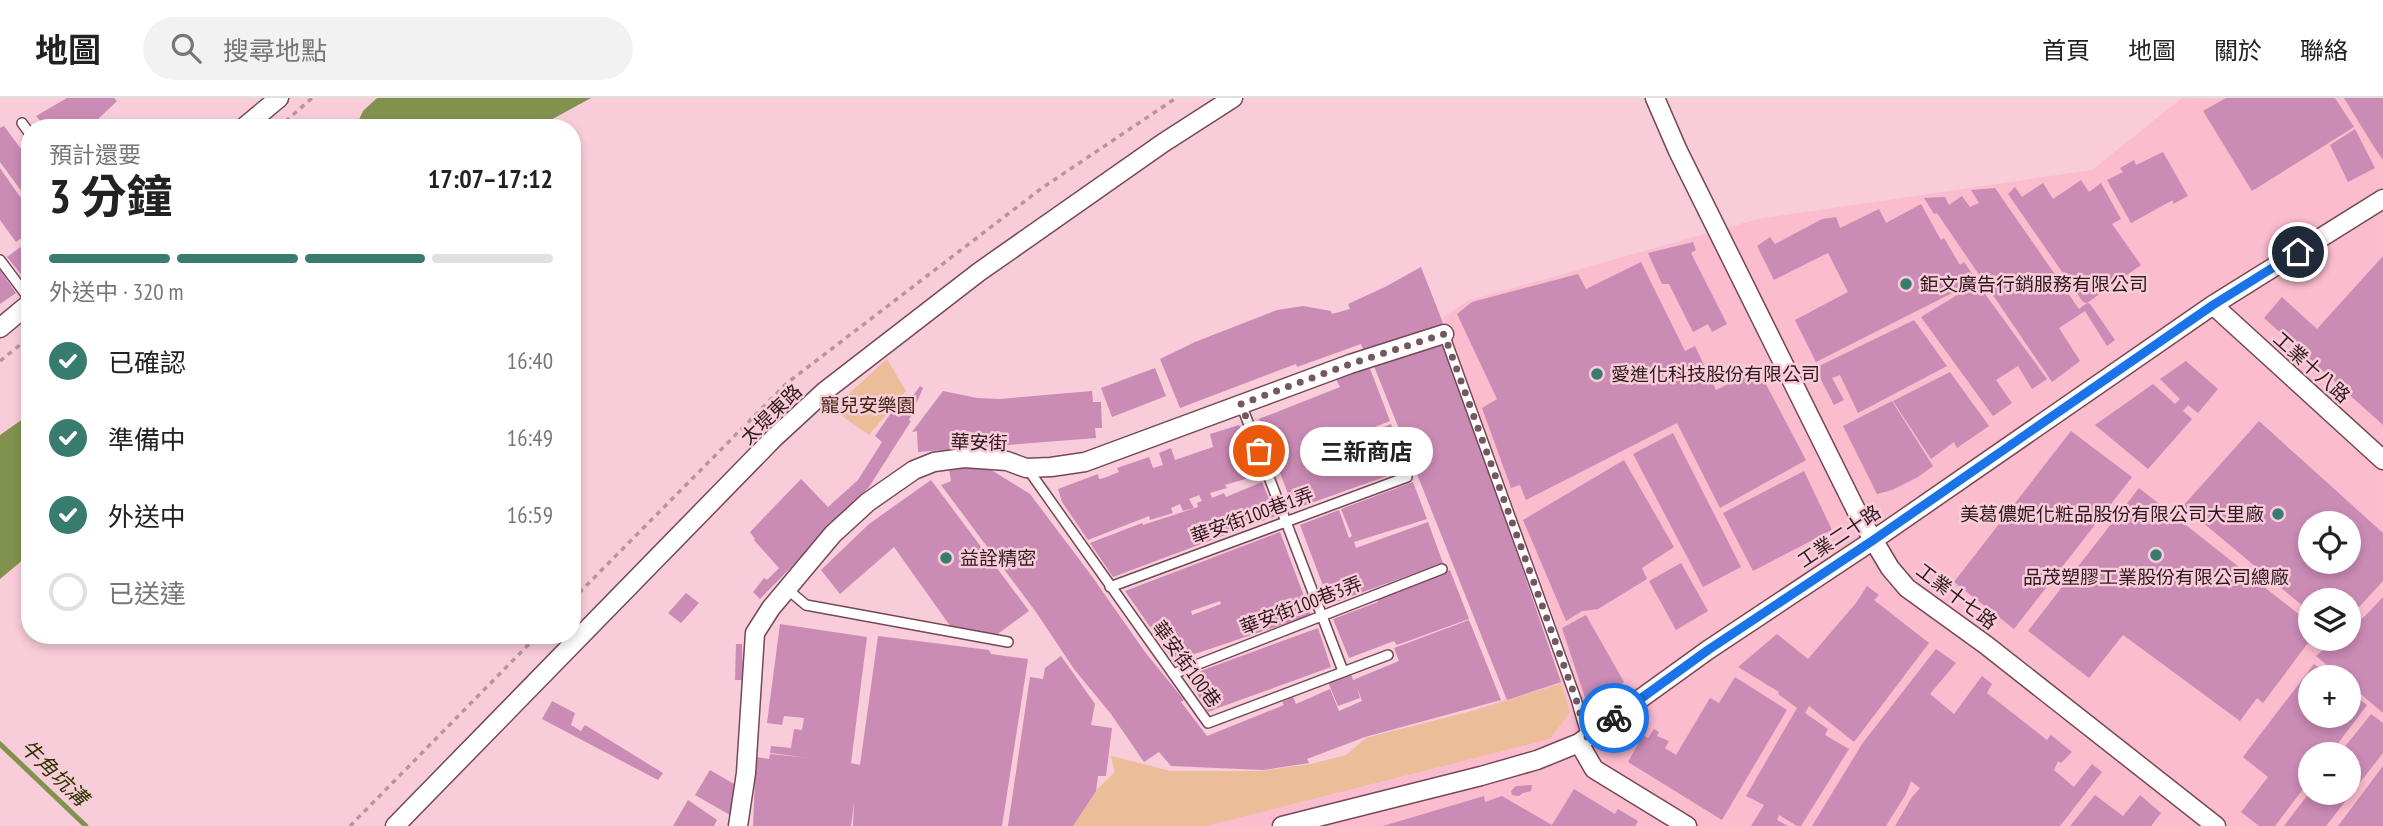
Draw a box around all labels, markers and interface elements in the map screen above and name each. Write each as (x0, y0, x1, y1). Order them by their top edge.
search box (143, 17, 633, 80)
text: 地圖 (35, 28, 101, 71)
icon: search (167, 29, 205, 67)
text: 搜尋地點 (223, 34, 327, 67)
text: 首頁 (2042, 35, 2090, 66)
text: 地圖 (2128, 35, 2176, 66)
text: 關於 (2214, 35, 2262, 66)
text: 聯絡 (2300, 35, 2348, 66)
text: 預計還要 (49, 140, 141, 169)
text: 17:07–17:12 (428, 162, 553, 195)
text: 3 分鐘 (49, 166, 172, 226)
pin (2268, 222, 2328, 282)
icon: home (2279, 233, 2317, 271)
place label: 鉅文廣告行銷服務有限公司 (1920, 272, 2148, 296)
marker: 鉅文廣告行銷服務有限公司 (1898, 276, 1914, 292)
text: 外送中 · 320 m (49, 277, 184, 306)
street label: 工業十八路 (2269, 326, 2355, 408)
icon: check (49, 342, 87, 380)
text: 已確認 (108, 346, 186, 379)
text: 16:40 (507, 346, 553, 375)
place label: 愛進化科技股份有限公司 (1611, 362, 1820, 386)
marker: 愛進化科技股份有限公司 (1589, 366, 1605, 382)
street label: 太堤東路 (735, 379, 807, 449)
park label: 寵兒安樂園 (820, 393, 916, 417)
icon: check (49, 419, 87, 457)
pin (1229, 421, 1289, 481)
text: 準備中 (108, 423, 186, 456)
text: 16:49 (507, 423, 553, 452)
callout: 三新商店 (1301, 426, 1434, 476)
street label: 華安街 (950, 429, 1008, 455)
icon: bag (1240, 432, 1278, 470)
text: 三新商店 (1321, 437, 1413, 466)
street label: 華安街100巷1弄 (1187, 482, 1317, 548)
icon: check (49, 496, 87, 534)
street label: 工業二十路 (1793, 499, 1885, 573)
text: 外送中 (108, 500, 186, 533)
text: 16:59 (507, 500, 553, 529)
place label: 美葛儂妮化粧品股份有限公司大里廠 (1960, 502, 2264, 526)
marker: 美葛儂妮化粧品股份有限公司大里廠 (2270, 506, 2286, 522)
map controls (2298, 511, 2361, 805)
button: locate (2298, 511, 2361, 574)
place label: 益詮精密 (960, 546, 1036, 570)
marker: 品茂塑膠工業股份有限公司總廠 (2148, 547, 2164, 563)
marker: 益詮精密 (938, 550, 954, 566)
street label: 工業十七路 (1912, 558, 2002, 634)
place label: 品茂塑膠工業股份有限公司總廠 (2023, 565, 2289, 589)
street label: 華安街100巷3弄 (1236, 571, 1366, 639)
text: 已送達 (108, 577, 186, 610)
button: layers (2298, 588, 2361, 651)
street label: 華安街100巷 (1147, 616, 1227, 712)
button: + (2298, 665, 2361, 728)
courier (1579, 683, 1649, 753)
icon: bike (1595, 699, 1633, 737)
water label: 牛角坑溝 (15, 734, 96, 814)
button: − (2298, 742, 2361, 805)

